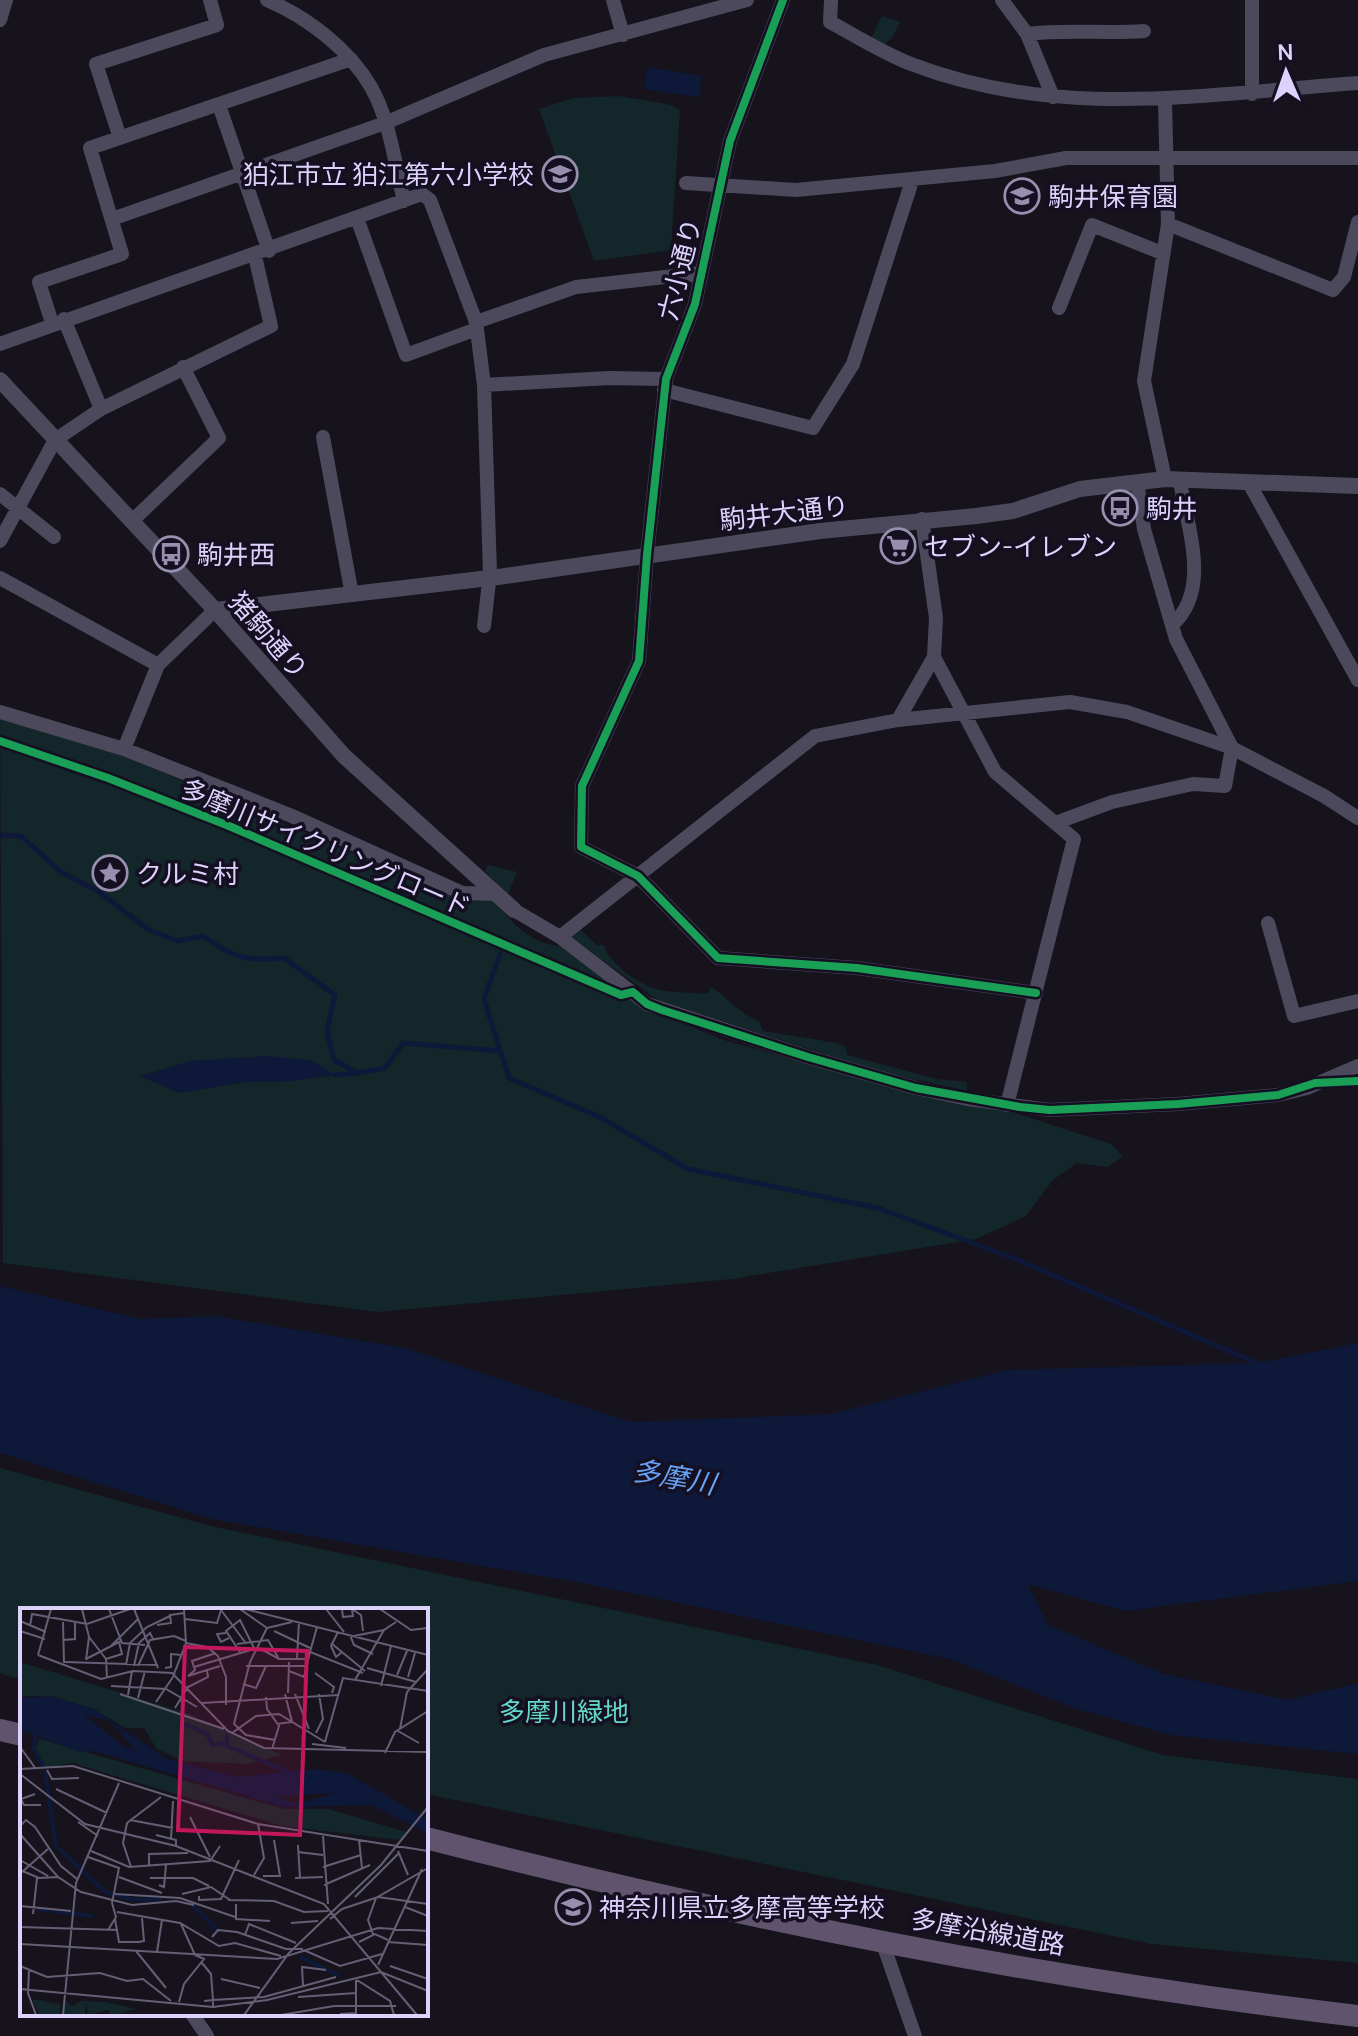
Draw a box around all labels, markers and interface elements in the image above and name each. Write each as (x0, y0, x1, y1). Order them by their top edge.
north arrow (1246, 32, 1326, 112)
text: N (1277, 37, 1294, 67)
school or university icon: 狛江市立 狛江第六小学校 (541, 155, 579, 193)
place label: 狛江市立 狛江第六小学校 (243, 156, 534, 192)
school or university icon: 駒井保育園 (1003, 177, 1041, 215)
place label: 駒井保育園 (1048, 178, 1178, 214)
street label: 六小通り (649, 214, 709, 324)
street label: 駒井大通り (717, 486, 851, 538)
bus stop icon: 駒井 (1101, 489, 1139, 527)
place label: 駒井 (1146, 490, 1198, 526)
supermarket icon: セブン-イレブン (879, 527, 917, 565)
place label: セブン-イレブン (924, 528, 1117, 564)
bus stop icon: 駒井西 (152, 535, 190, 573)
place label: 駒井西 (197, 536, 275, 572)
street label: 猪駒通り (221, 584, 317, 686)
street label: 多摩川サイクリングロード (176, 770, 476, 924)
place icon: クルミ村 (91, 854, 129, 892)
place label: クルミ村 (136, 855, 239, 891)
water label: 多摩川 (629, 1450, 722, 1503)
inset map (20, 1608, 428, 2016)
park label: 多摩川緑地 (499, 1693, 629, 1729)
school or university icon: 神奈川県立多摩高等学校 (554, 1888, 592, 1926)
place label: 神奈川県立多摩高等学校 (599, 1889, 885, 1925)
street label: 多摩沿線道路 (908, 1900, 1068, 1962)

